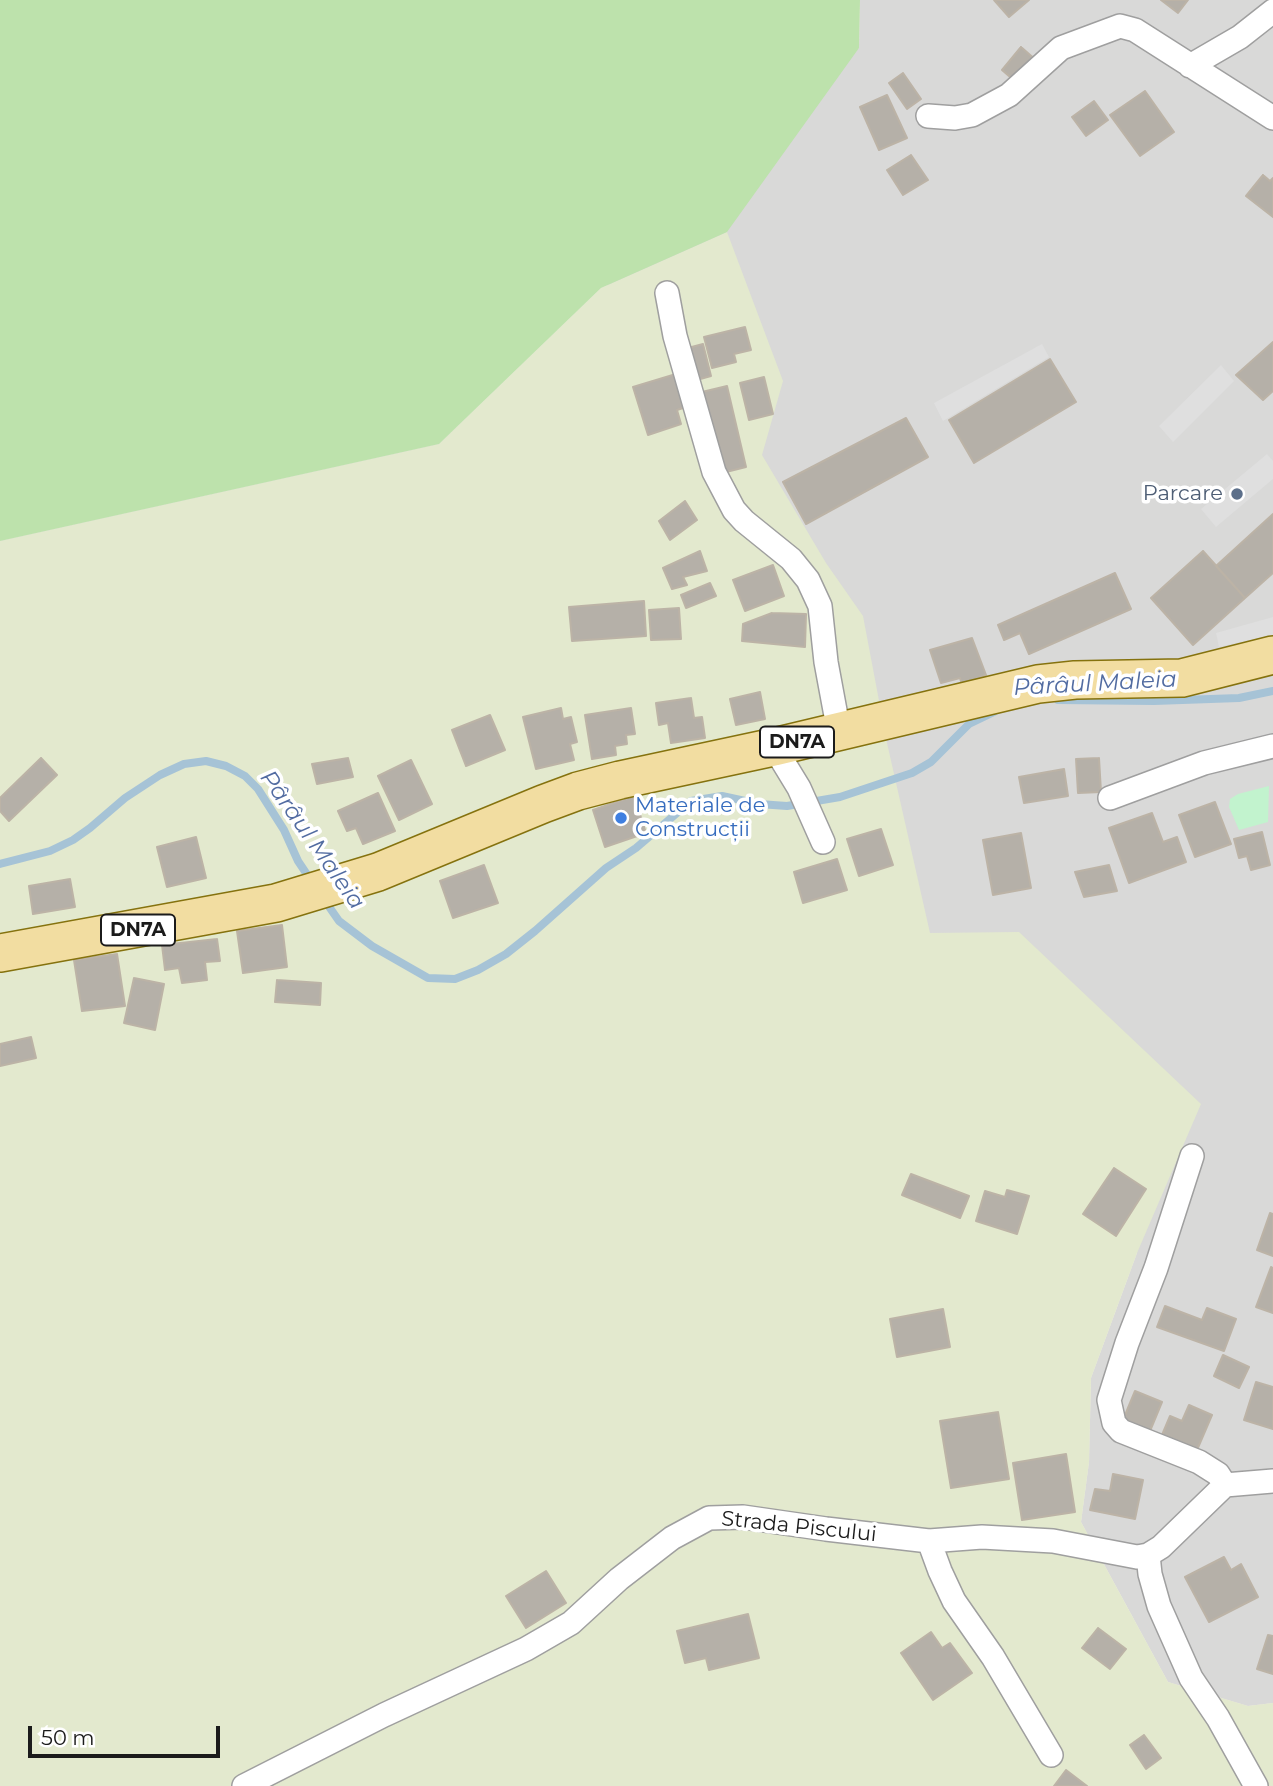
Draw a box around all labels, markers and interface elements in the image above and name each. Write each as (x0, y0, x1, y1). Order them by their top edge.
place label: Parcare (1143, 481, 1223, 507)
marker: Parcare (1229, 486, 1245, 502)
water label: Pârâul Maleia (1013, 666, 1177, 702)
road number: DN7A (760, 726, 834, 758)
water label: Pârâul Maleia (254, 765, 370, 915)
place label: Materiale de Construcții (635, 793, 765, 843)
marker: Materiale de Construcții (613, 810, 629, 826)
road number: DN7A (101, 914, 175, 946)
street label: Strada Piscului (720, 1506, 878, 1548)
scale bar (32, 1712, 224, 1756)
text: 50 m (41, 1725, 95, 1750)

